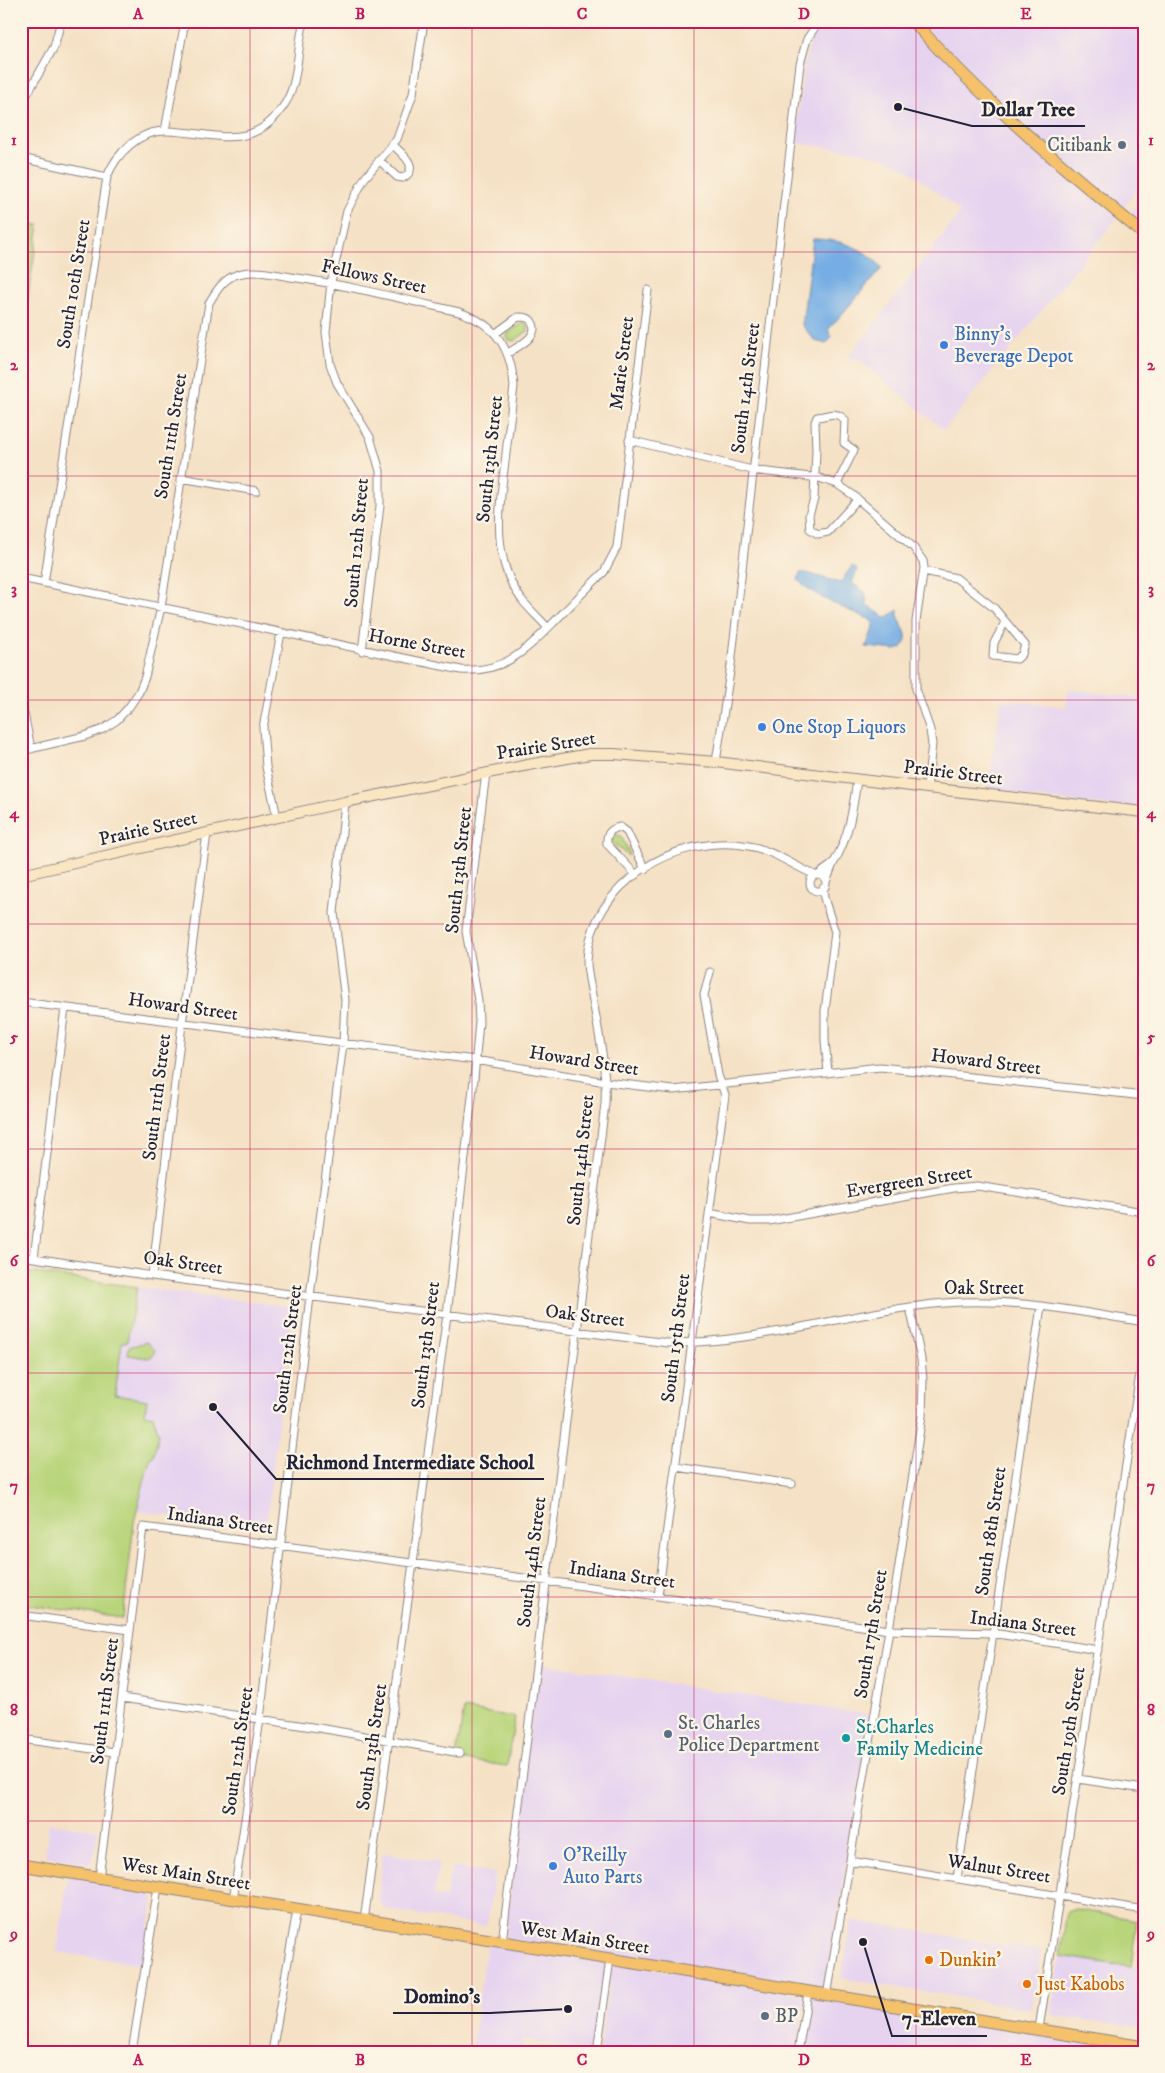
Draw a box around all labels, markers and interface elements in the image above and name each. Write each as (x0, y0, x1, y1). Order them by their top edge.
text: A (132, 4, 144, 24)
text: B (355, 4, 365, 24)
text: C (577, 4, 587, 24)
text: D (798, 4, 810, 24)
text: E (1020, 4, 1032, 24)
callout: Dollar Tree (972, 91, 1085, 126)
text: Dollar Tree (981, 98, 1076, 123)
text: 1 (11, 130, 17, 150)
text: 1 (1148, 130, 1154, 150)
place label: Citibank (1047, 134, 1113, 157)
marker: Citibank (1116, 139, 1128, 151)
street label: South 10th Street (52, 218, 96, 350)
street label: Fellows Street (319, 255, 429, 299)
street label: Marie Street (605, 315, 639, 411)
street label: South 14th Street (727, 321, 765, 455)
place label: Binny's Beverage Depot (954, 323, 1073, 368)
marker: Binny's Beverage Depot (938, 339, 950, 351)
text: 2 (10, 355, 19, 375)
text: 2 (1147, 355, 1156, 375)
street label: South 11th Street (150, 371, 192, 501)
street label: South 13th Street (472, 394, 508, 524)
street label: South 12th Street (340, 477, 374, 609)
text: 3 (11, 579, 17, 599)
text: 3 (1148, 579, 1154, 599)
street label: Horne Street (366, 624, 468, 664)
place label: One Stop Liquors (772, 716, 906, 740)
marker: One Stop Liquors (756, 721, 768, 733)
street label: Prairie Street (495, 727, 597, 765)
street label: Prairie Street (902, 755, 1004, 791)
text: 4 (8, 803, 19, 823)
text: 4 (1145, 803, 1156, 823)
street label: South 13th Street (441, 805, 477, 935)
street label: Prairie Street (97, 807, 199, 851)
street label: Howard Street (127, 988, 239, 1026)
text: 5 (9, 1027, 18, 1047)
text: 5 (1146, 1027, 1155, 1047)
street label: South 11th Street (138, 1032, 176, 1162)
street label: Howard Street (528, 1041, 640, 1081)
street label: Howard Street (930, 1044, 1042, 1080)
street label: South 14th Street (563, 1093, 599, 1227)
street label: Evergreen Street (844, 1161, 974, 1203)
street label: Oak Street (142, 1246, 224, 1280)
text: 6 (10, 1251, 20, 1271)
text: 6 (1147, 1251, 1157, 1271)
street label: South 15th Street (657, 1272, 695, 1404)
street label: Oak Street (944, 1277, 1024, 1300)
street label: South 13th Street (407, 1280, 445, 1410)
street label: South 12th Street (269, 1283, 307, 1415)
street label: Oak Street (544, 1300, 626, 1332)
callout: Richmond Intermediate School (276, 1444, 544, 1479)
text: Richmond Intermediate School (286, 1451, 535, 1476)
street label: South 18th Street (971, 1465, 1011, 1597)
text: 7 (10, 1476, 18, 1496)
text: 7 (1147, 1476, 1155, 1496)
street label: South 14th Street (513, 1495, 551, 1629)
street label: Indiana Street (165, 1502, 275, 1540)
street label: Indiana Street (567, 1556, 677, 1594)
street label: South 17th Street (849, 1568, 893, 1700)
street label: Indiana Street (968, 1606, 1078, 1642)
street label: South 11th Street (86, 1636, 124, 1766)
street label: South 19th Street (1047, 1665, 1091, 1797)
street label: South 13th Street (352, 1682, 392, 1812)
street label: South 12th Street (218, 1685, 258, 1817)
text: 8 (10, 1700, 18, 1720)
text: 8 (1147, 1700, 1155, 1720)
place label: St. Charles Police Department (678, 1712, 819, 1757)
place label: St.Charles Family Medicine (856, 1716, 983, 1761)
marker: St. Charles Police Department (662, 1728, 674, 1740)
marker: St.Charles Family Medicine (840, 1732, 852, 1744)
place label: O'Reilly Auto Parts (563, 1844, 642, 1889)
street label: Walnut Street (945, 1849, 1052, 1889)
street label: West Main Street (119, 1852, 252, 1896)
marker: O'Reilly Auto Parts (547, 1860, 559, 1872)
street label: West Main Street (518, 1916, 651, 1960)
text: 9 (9, 1924, 18, 1944)
text: 9 (1146, 1924, 1155, 1944)
place label: Dunkin' (939, 1949, 1001, 1972)
marker: Dunkin' (923, 1954, 935, 1966)
place label: Just Kabobs (1035, 1973, 1125, 1996)
callout: Domino's (393, 1978, 490, 2013)
marker: Just Kabobs (1021, 1978, 1033, 1990)
text: Domino's (404, 1985, 481, 2010)
callout: 7-Eleven (892, 2001, 987, 2036)
place label: BP (775, 2005, 798, 2028)
text: 7-Eleven (902, 2007, 977, 2032)
marker: BP (759, 2010, 771, 2022)
text: A (132, 2050, 144, 2070)
text: B (355, 2050, 365, 2070)
text: C (577, 2050, 587, 2070)
text: D (798, 2050, 810, 2070)
text: E (1020, 2050, 1032, 2070)

